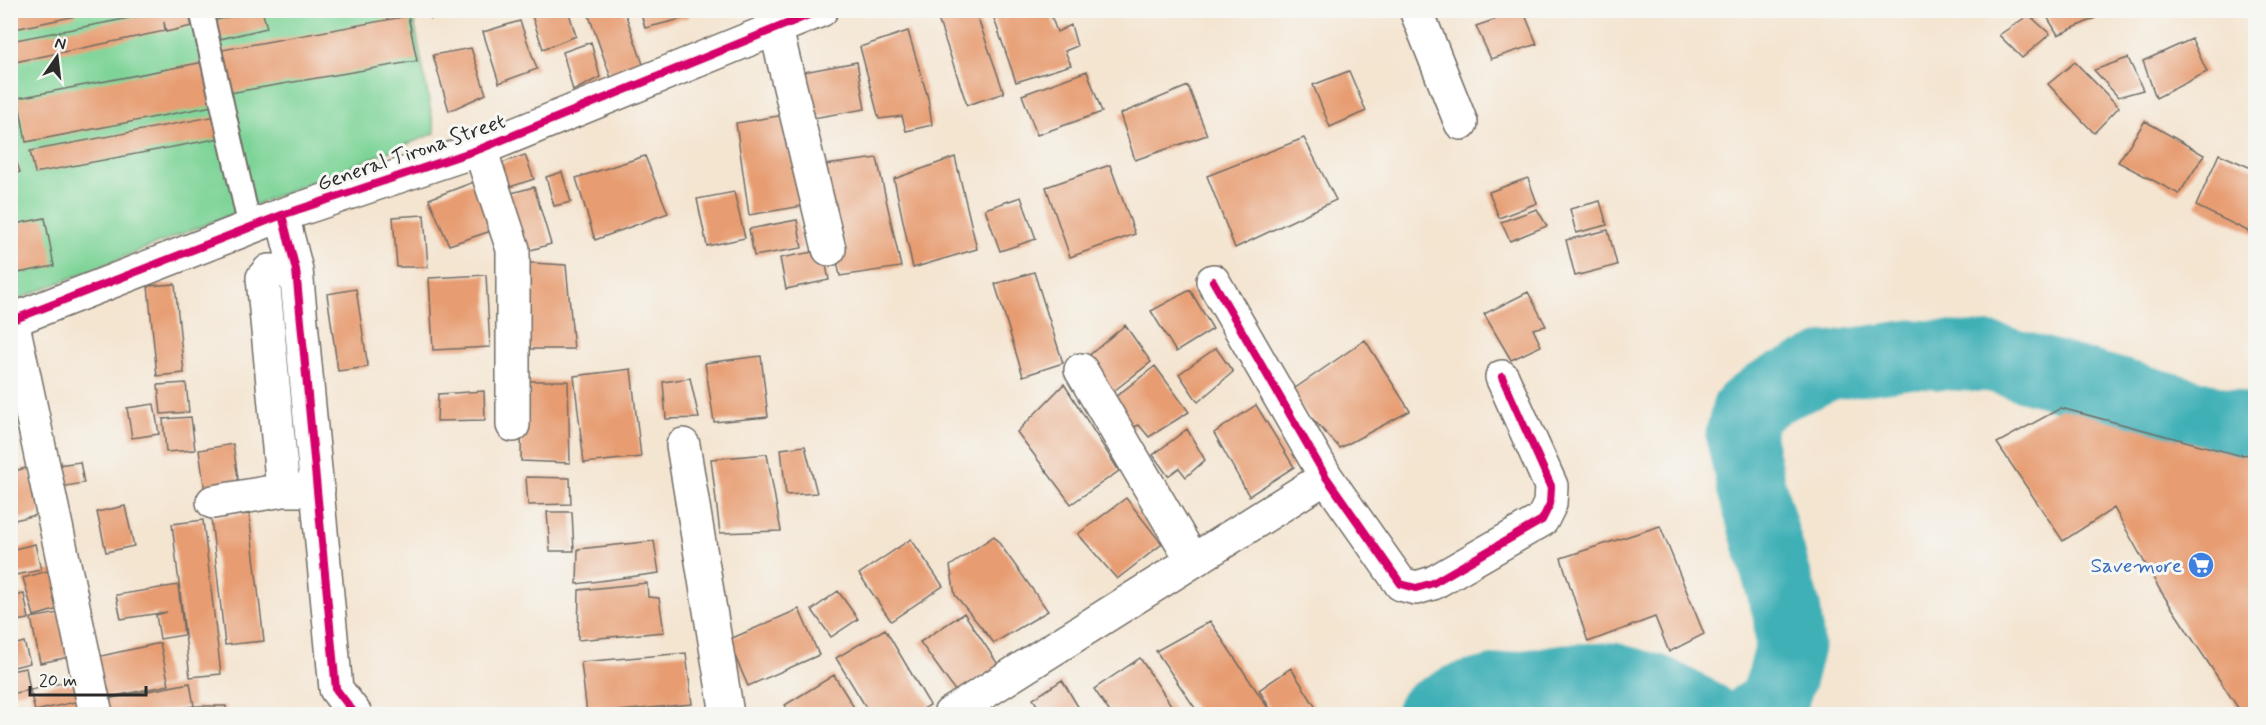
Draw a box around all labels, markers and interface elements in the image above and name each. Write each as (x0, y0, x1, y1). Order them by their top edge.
north arrow (27, 27, 87, 87)
text: N (53, 32, 68, 55)
street label: General Tirona Street (313, 108, 509, 198)
supermarket icon: Savemore (2186, 550, 2216, 580)
place label: Savemore (2090, 552, 2182, 580)
scale bar (30, 659, 146, 697)
text: 20 m (39, 669, 77, 693)

